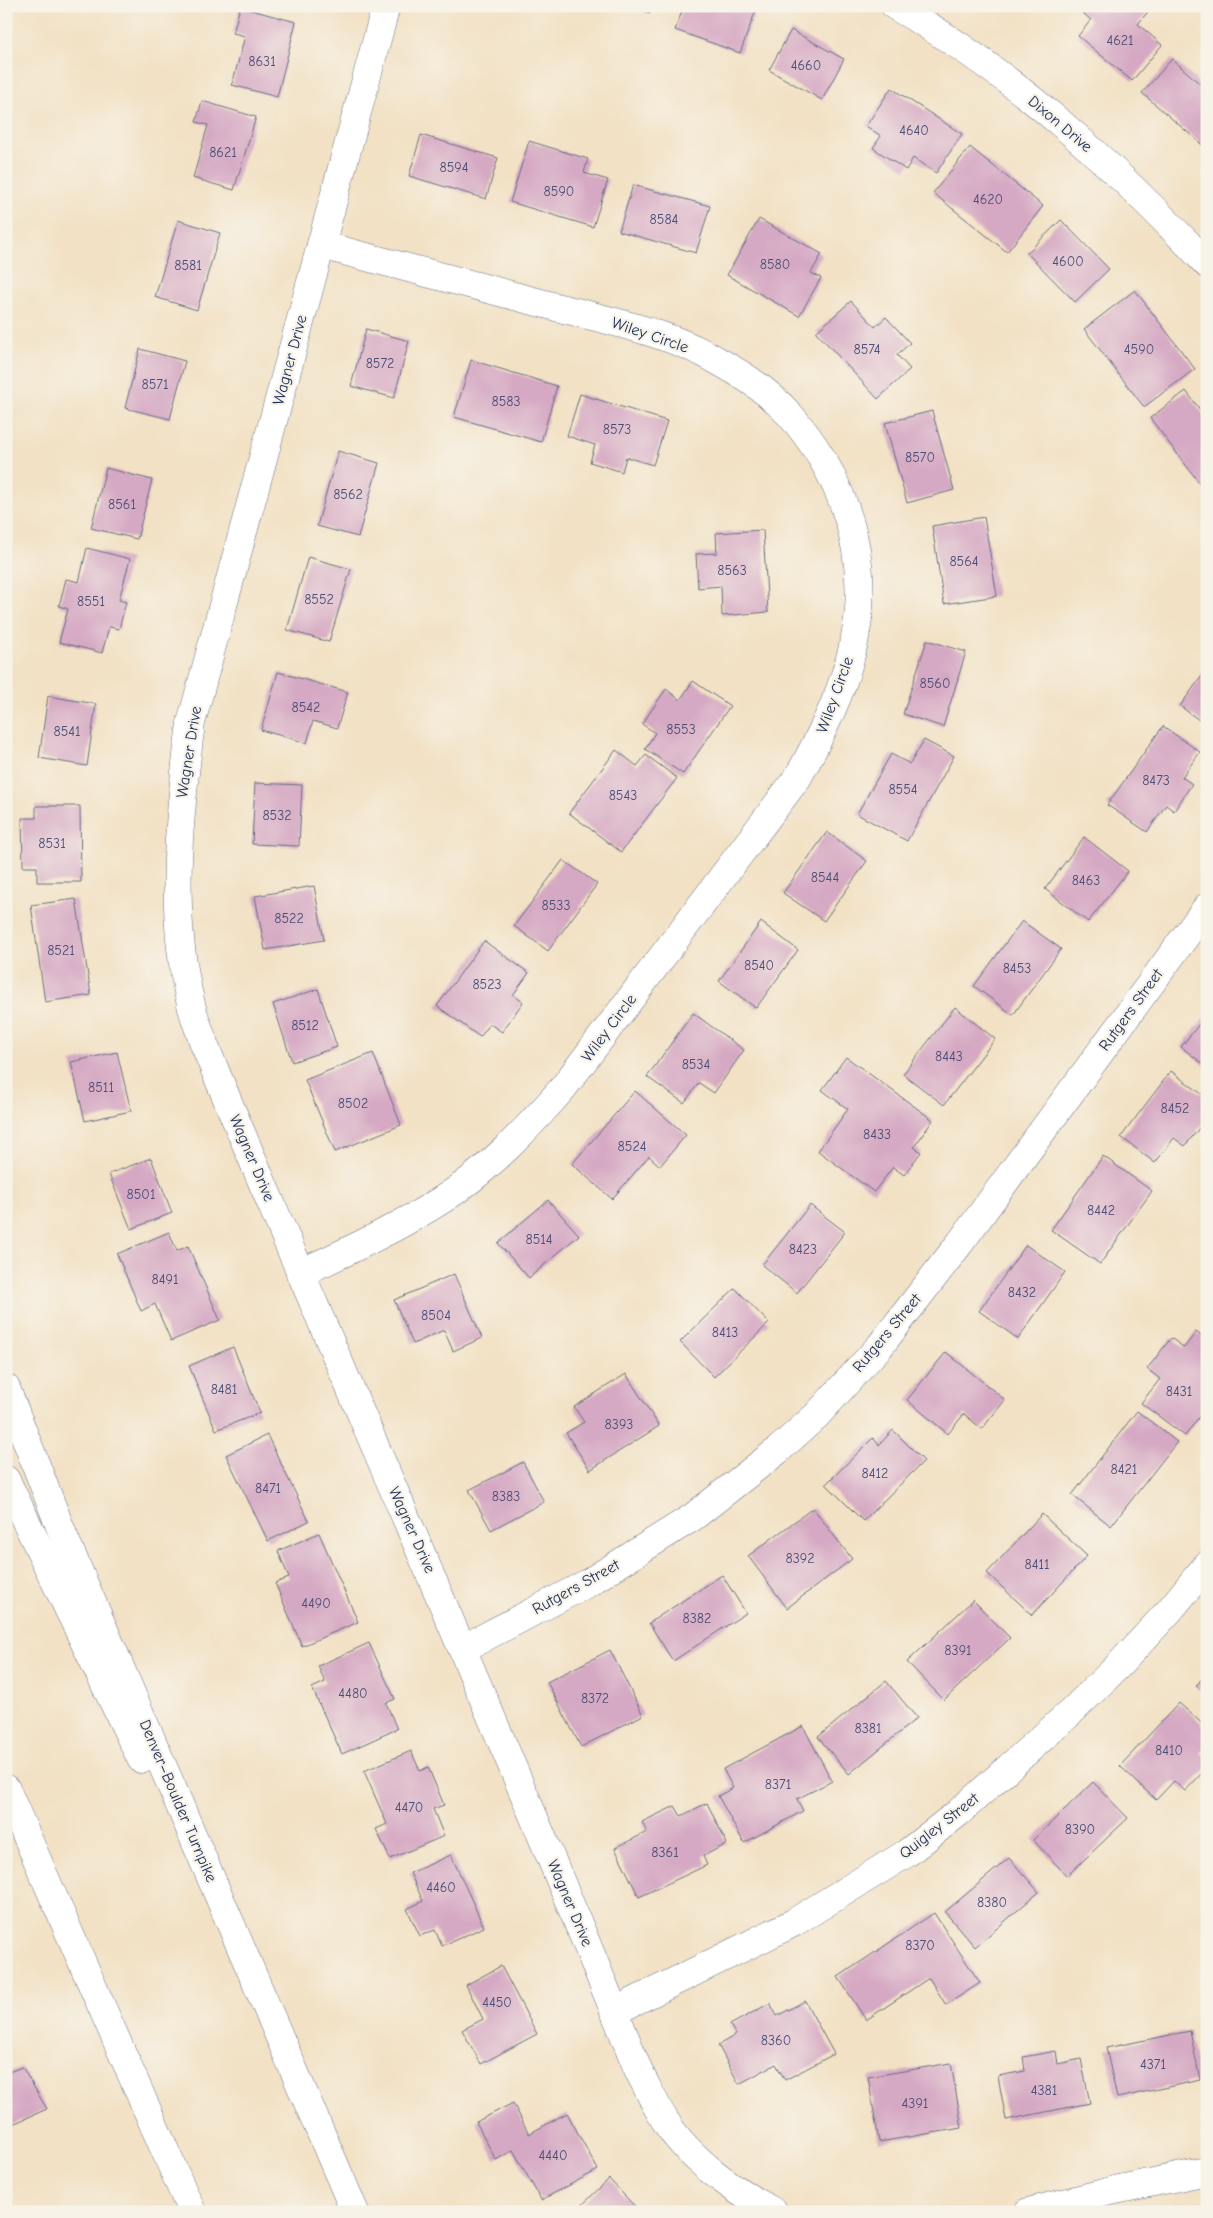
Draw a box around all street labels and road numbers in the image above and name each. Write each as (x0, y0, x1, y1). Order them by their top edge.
street label: Dixon Drive (1024, 92, 1096, 156)
street label: Wagner Drive (269, 313, 311, 407)
street label: Wiley Circle (609, 313, 691, 357)
street label: Wiley Circle (813, 654, 857, 736)
street label: Wagner Drive (173, 705, 205, 799)
street label: Rutgers Street (1095, 965, 1167, 1054)
street label: Wiley Circle (578, 991, 640, 1065)
street label: Wagner Drive (226, 1112, 278, 1204)
street label: Rutgers Street (849, 1290, 925, 1376)
street label: Wagner Drive (385, 1484, 439, 1576)
street label: Rutgers Street (529, 1555, 623, 1618)
street label: Denver–Boulder Turnpike (136, 1717, 220, 1885)
street label: Quigley Street (896, 1789, 983, 1863)
street label: Wagner Drive (544, 1857, 596, 1949)

